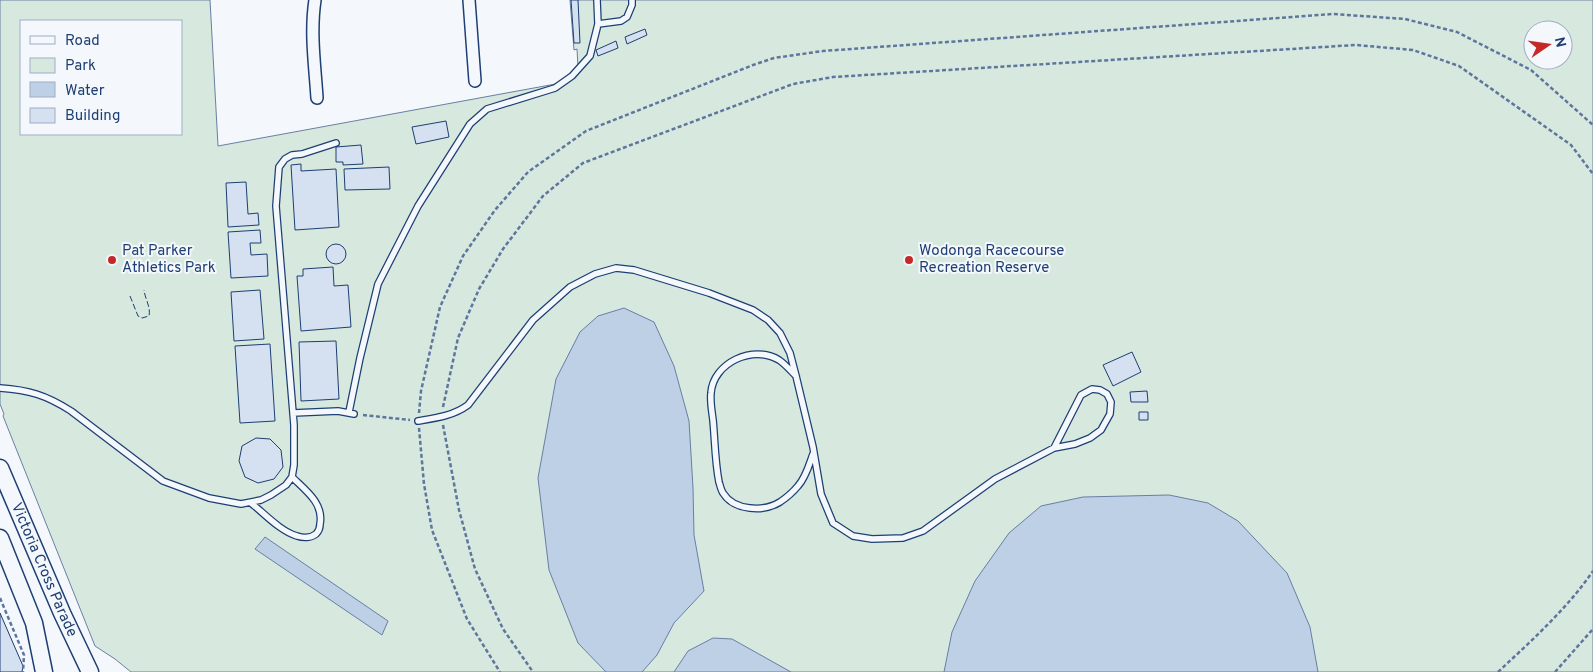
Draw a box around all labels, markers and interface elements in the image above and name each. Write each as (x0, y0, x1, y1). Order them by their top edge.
legend (20, 20, 182, 135)
north arrow (1523, 20, 1573, 70)
text: Road (65, 32, 100, 51)
text: N (1550, 36, 1569, 49)
text: Park (65, 57, 96, 76)
text: Water (65, 82, 105, 101)
text: Building (65, 107, 120, 126)
place label: Pat Parker Athletics Park (122, 242, 216, 278)
place label: Wodonga Racecourse Recreation Reserve (919, 242, 1064, 278)
marker: Pat Parker Athletics Park (106, 254, 118, 266)
marker: Wodonga Racecourse Recreation Reserve (903, 254, 915, 266)
street label: Victoria Cross Parade (7, 500, 81, 640)

